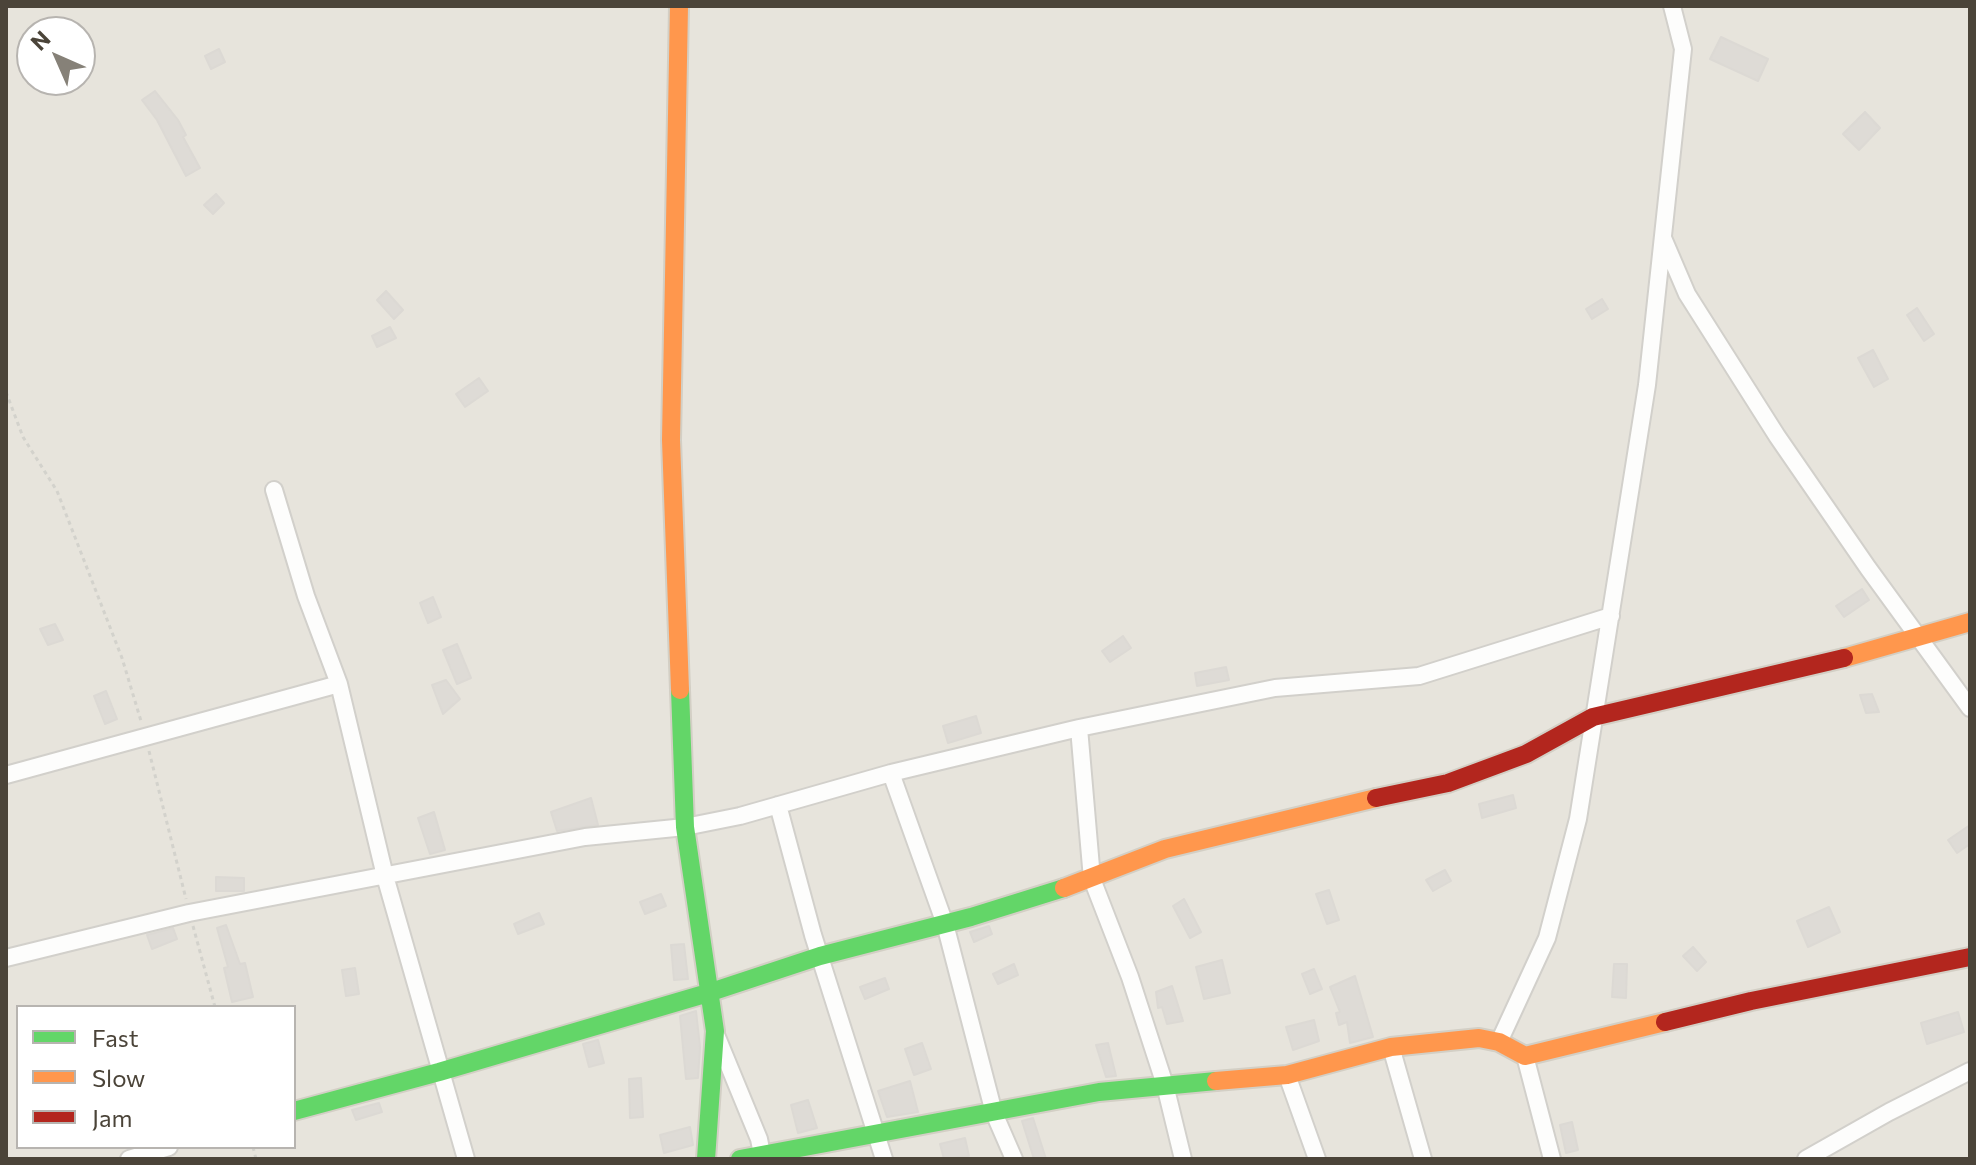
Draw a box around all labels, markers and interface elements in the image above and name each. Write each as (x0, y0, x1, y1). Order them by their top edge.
north arrow (16, 16, 96, 96)
text: N (25, 25, 55, 55)
legend (16, 1005, 296, 1149)
text: Fast (92, 1023, 139, 1052)
text: Slow (92, 1063, 145, 1092)
text: Jam (92, 1103, 132, 1132)

